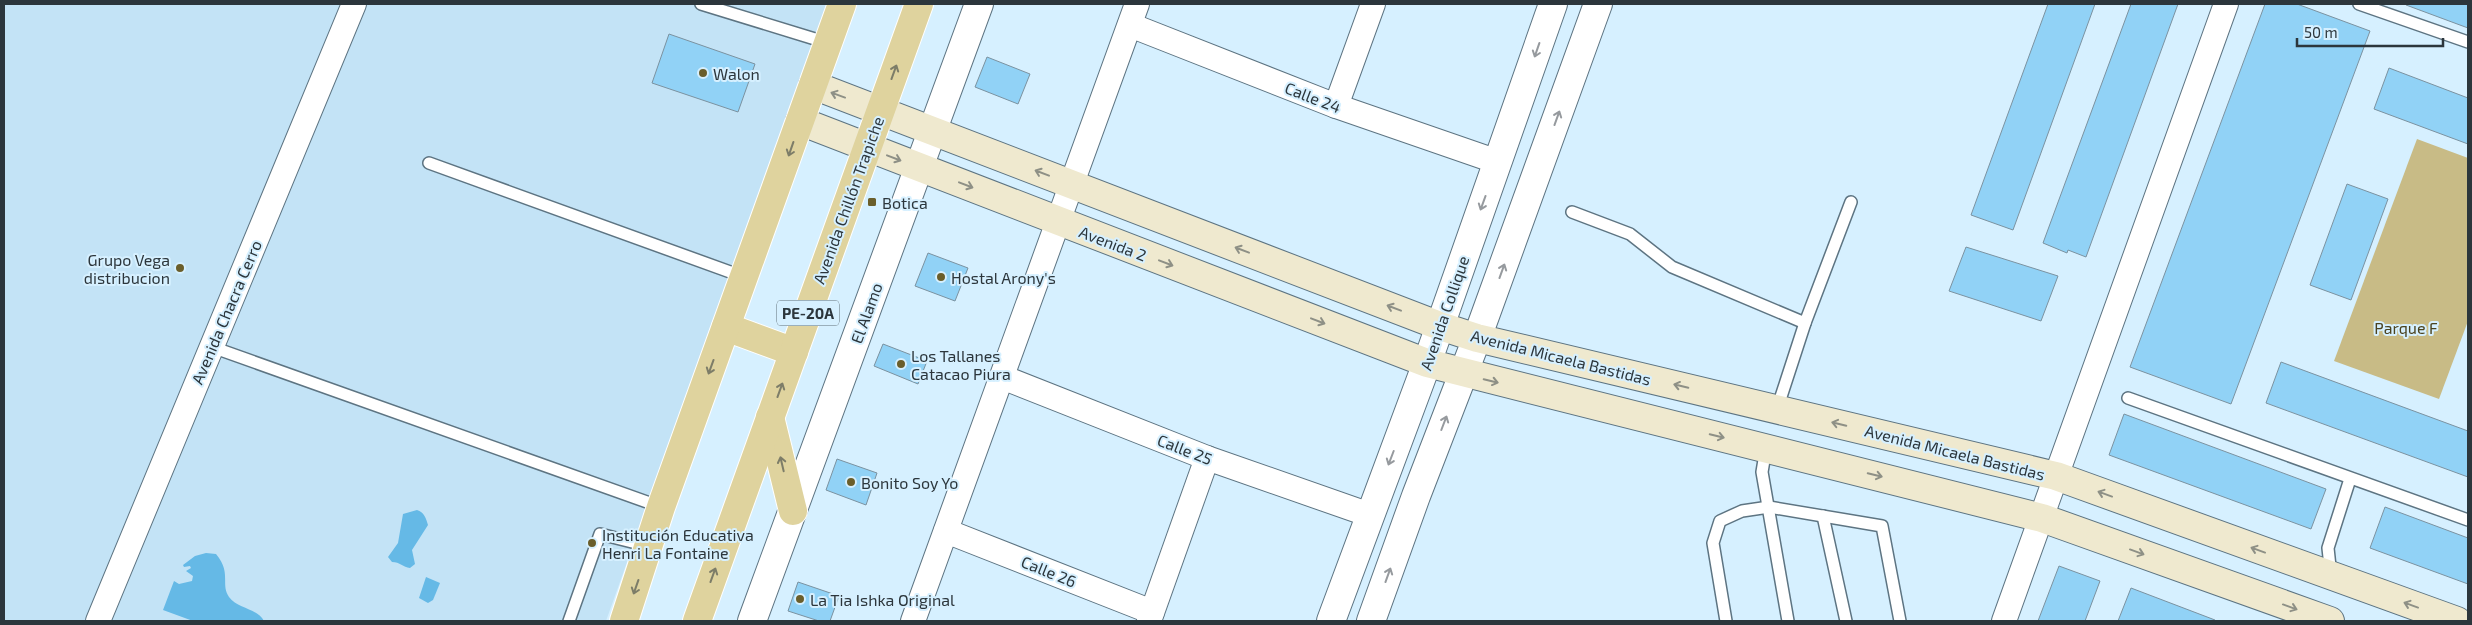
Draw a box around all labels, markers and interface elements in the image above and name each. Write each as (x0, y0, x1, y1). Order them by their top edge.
scale bar (2297, 15, 2443, 47)
text: 50 m (2304, 23, 2338, 41)
one-way arrow (1532, 41, 1541, 57)
place label: Walon (713, 64, 760, 83)
one-way arrow (890, 65, 899, 80)
marker: Walon (697, 67, 709, 79)
street label: Calle 24 (1282, 78, 1344, 116)
one-way arrow (831, 90, 846, 99)
one-way arrow (1553, 111, 1562, 126)
street label: Avenida Chillón Trapiche (809, 114, 887, 286)
one-way arrow (785, 140, 795, 156)
one-way arrow (886, 153, 901, 163)
one-way arrow (1034, 168, 1050, 177)
one-way arrow (958, 181, 973, 191)
place label: Botica (882, 193, 928, 212)
one-way arrow (1478, 195, 1487, 210)
marker: Botica (866, 196, 878, 208)
street label: Avenida 2 (1077, 222, 1149, 264)
street label: Avenida Chacra Cerro (187, 237, 265, 387)
one-way arrow (1235, 245, 1250, 254)
place label: Grupo Vega distribucion (84, 250, 170, 287)
street label: Avenida Collique (1415, 253, 1473, 373)
one-way arrow (1158, 259, 1173, 268)
marker: Grupo Vega distribucion (174, 262, 186, 274)
one-way arrow (1497, 263, 1507, 279)
place label: Hostal Arony's (951, 268, 1056, 287)
marker: Hostal Arony's (935, 271, 947, 283)
street label: El Alamo (846, 280, 886, 346)
road number: PE-20A (777, 300, 839, 326)
one-way arrow (1387, 303, 1402, 312)
one-way arrow (1310, 317, 1325, 327)
park label: Parque F (2374, 318, 2438, 337)
street label: Avenida Micaela Bastidas (1469, 325, 1653, 389)
place label: Los Tallanes Catacao Piura (911, 346, 1011, 383)
marker: Los Tallanes Catacao Piura (895, 358, 907, 370)
one-way arrow (706, 359, 715, 374)
one-way arrow (1483, 377, 1499, 386)
one-way arrow (1673, 381, 1689, 390)
one-way arrow (776, 382, 785, 398)
one-way arrow (1440, 416, 1449, 431)
one-way arrow (1831, 419, 1847, 428)
street label: Avenida Micaela Bastidas (1863, 420, 2047, 484)
street label: Calle 25 (1155, 430, 1215, 468)
one-way arrow (1708, 432, 1724, 441)
one-way arrow (1386, 450, 1395, 465)
one-way arrow (777, 456, 786, 472)
one-way arrow (1866, 471, 1882, 481)
place label: Bonito Soy Yo (861, 473, 958, 492)
marker: Bonito Soy Yo (845, 476, 857, 488)
one-way arrow (2098, 489, 2113, 498)
place label: Institución Educativa Henri La Fontaine (602, 525, 754, 562)
marker: Institución Educativa Henri La Fontaine (586, 537, 598, 549)
one-way arrow (2251, 545, 2266, 554)
one-way arrow (2129, 548, 2144, 557)
street label: Calle 26 (1019, 551, 1079, 591)
one-way arrow (709, 568, 718, 584)
one-way arrow (1384, 568, 1393, 584)
one-way arrow (631, 579, 640, 594)
place label: La Tia Ishka Original (810, 590, 955, 609)
marker: La Tia Ishka Original (794, 593, 806, 605)
one-way arrow (2403, 600, 2419, 609)
one-way arrow (2282, 603, 2297, 612)

